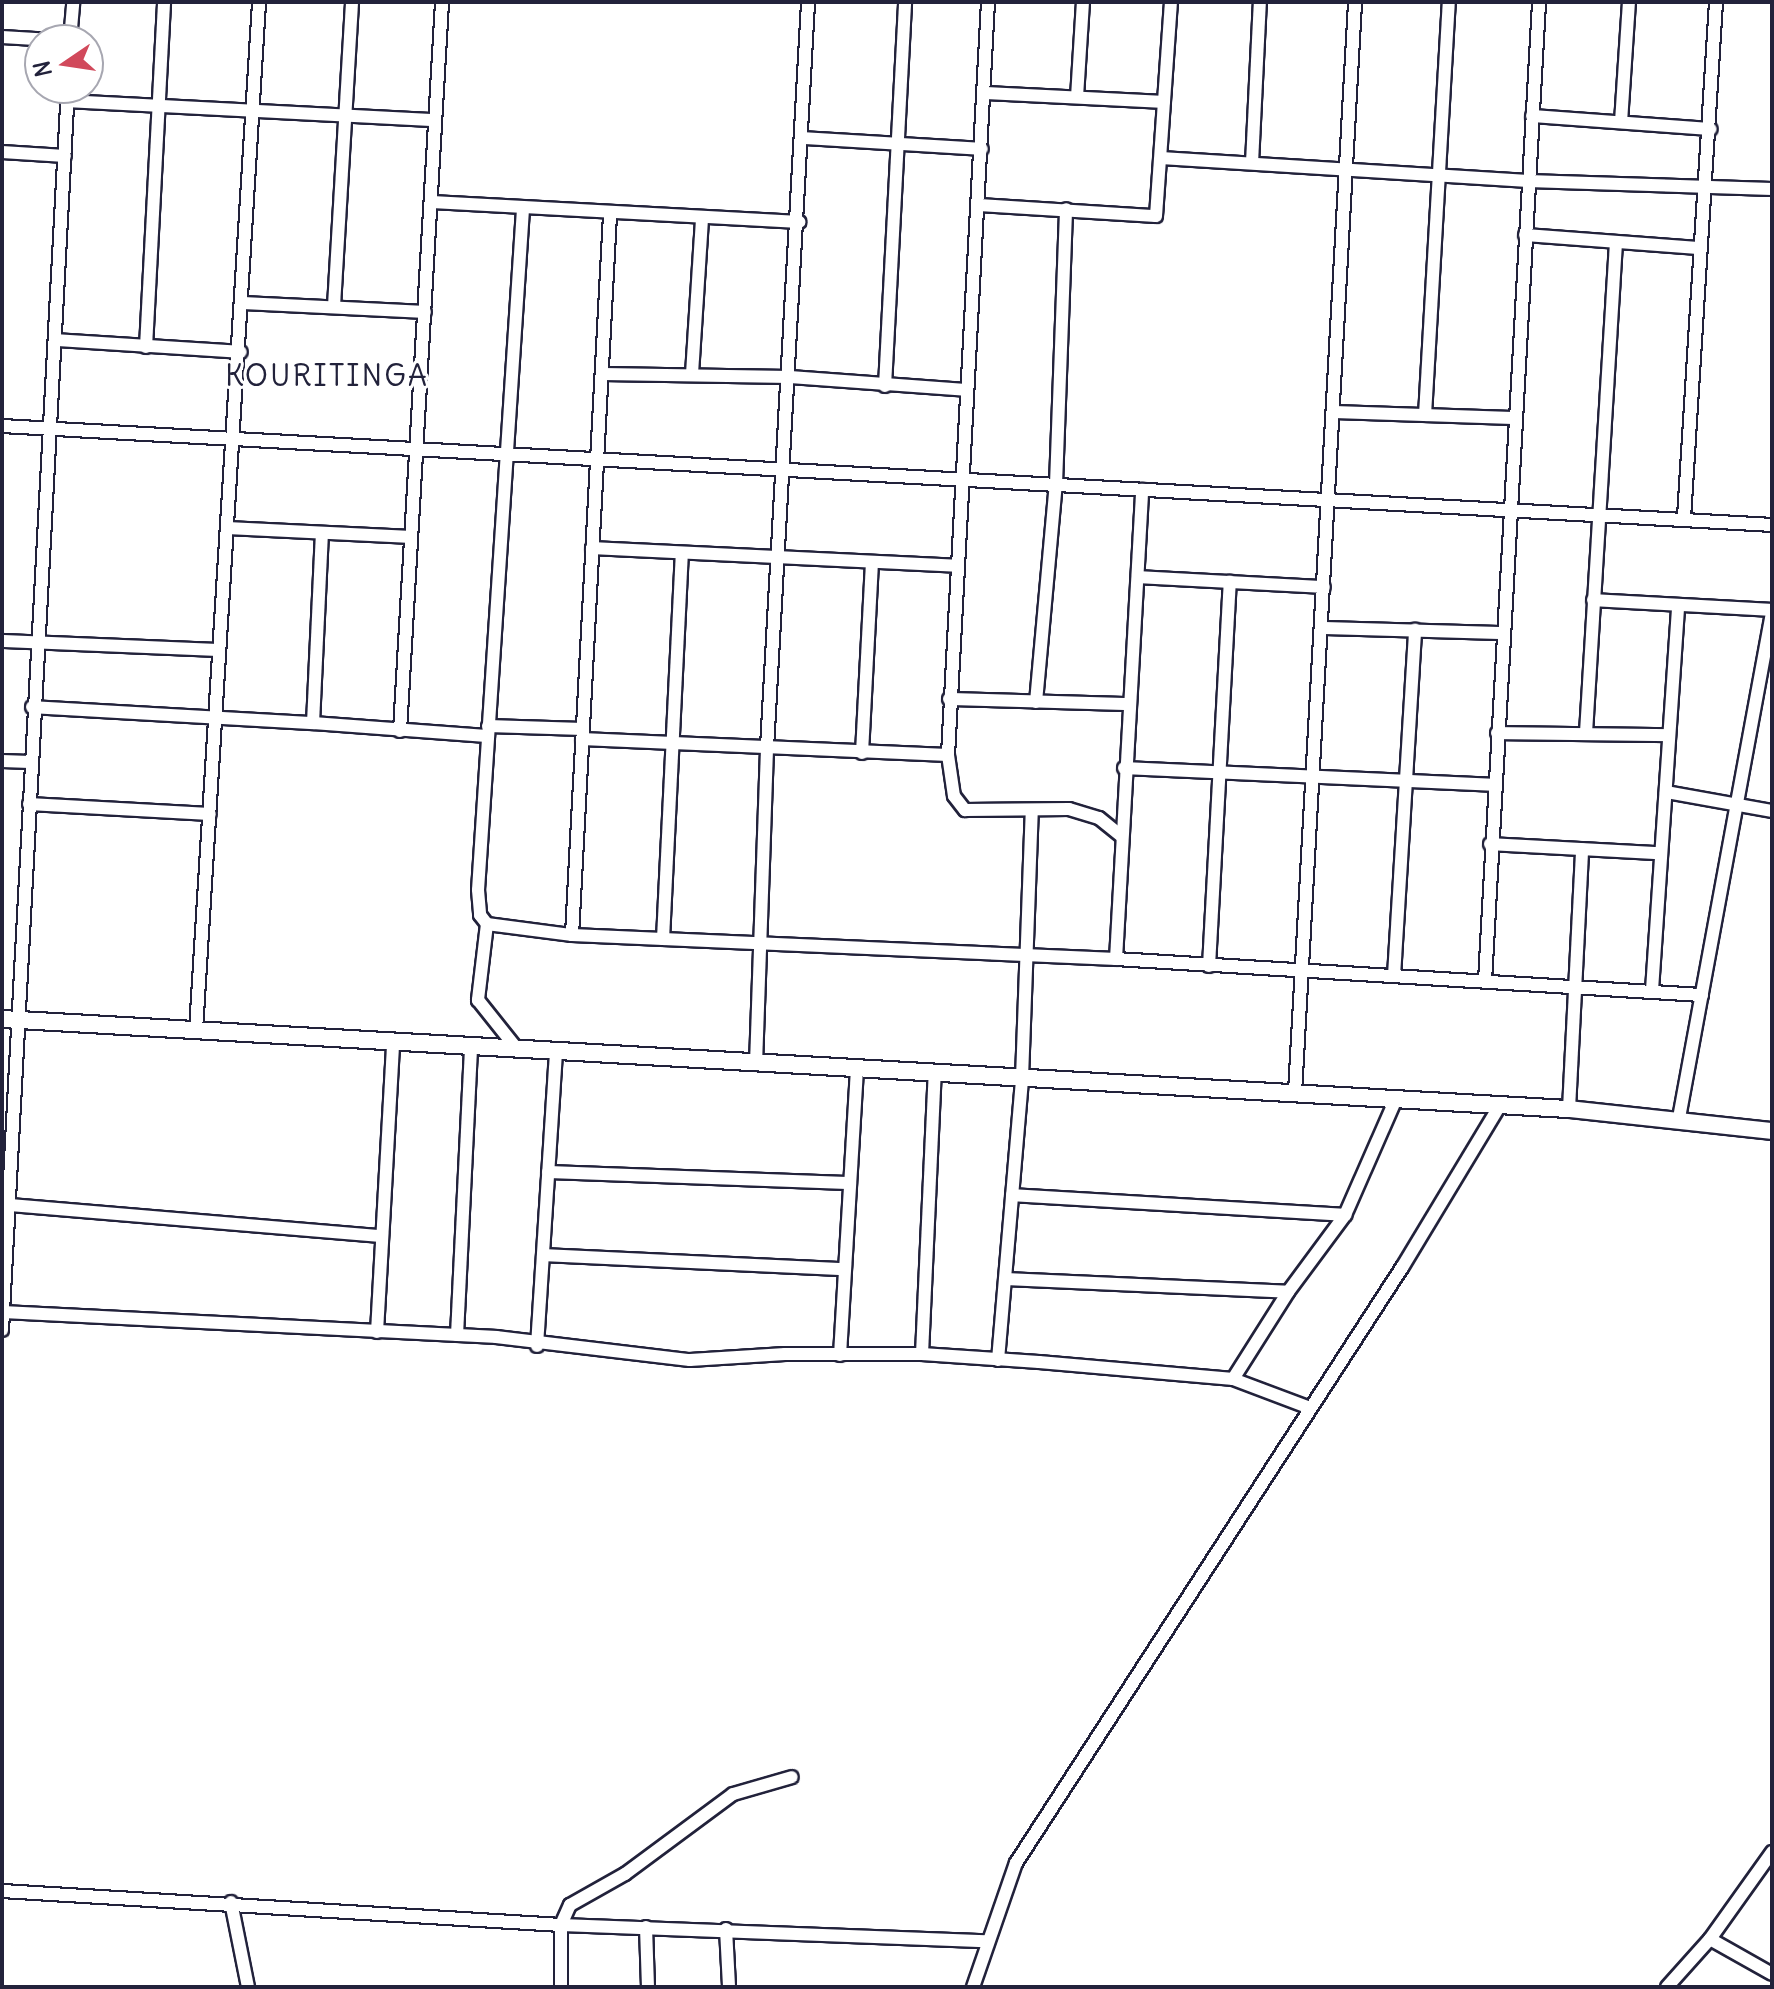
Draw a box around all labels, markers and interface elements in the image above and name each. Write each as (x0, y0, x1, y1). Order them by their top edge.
north arrow (24, 24, 104, 104)
text: N (27, 58, 58, 80)
district label: KOURITINGA (225, 357, 429, 393)

